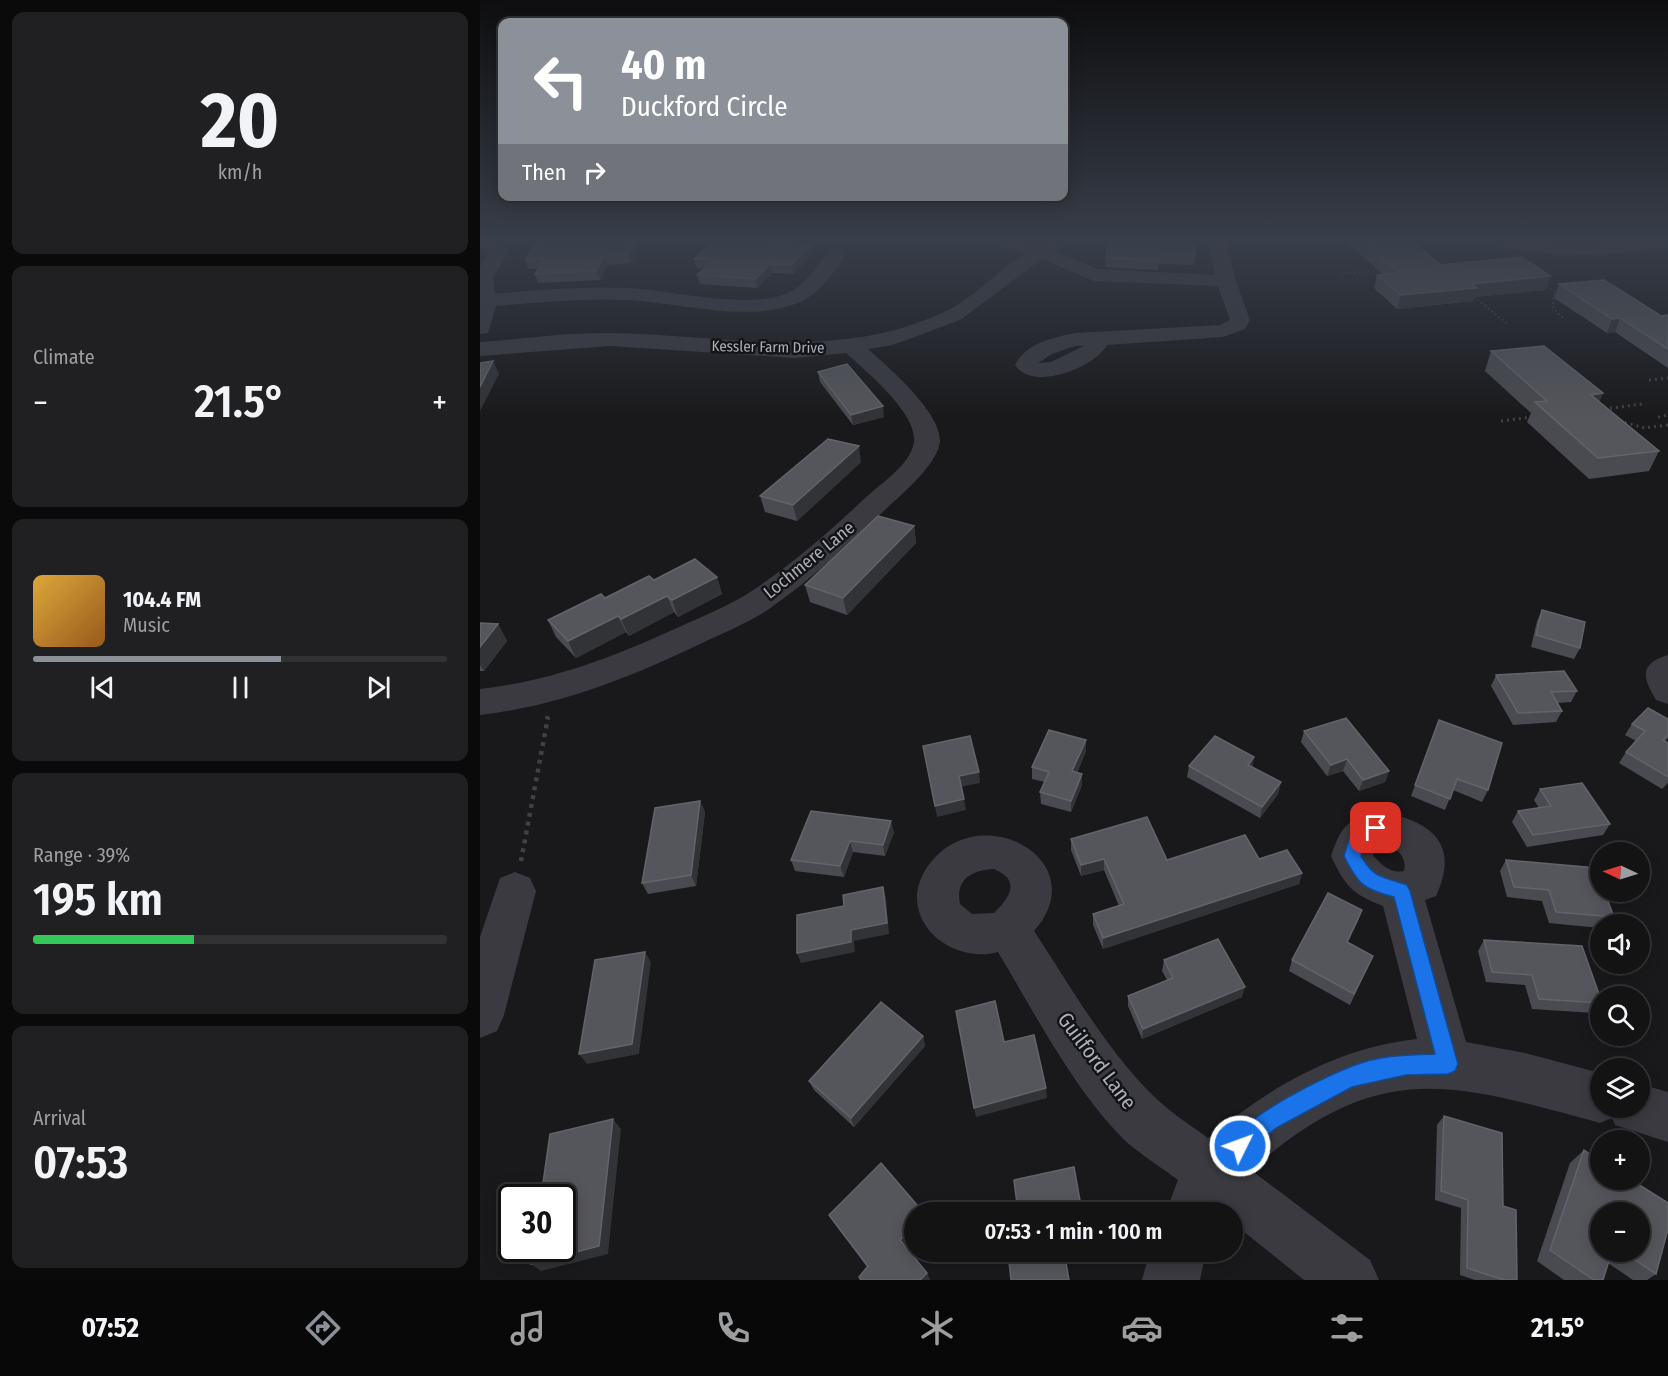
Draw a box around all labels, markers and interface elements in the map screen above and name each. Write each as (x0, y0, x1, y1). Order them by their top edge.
text: 40 m (621, 40, 706, 90)
icon: left (522, 42, 600, 120)
text: 20 (201, 74, 279, 168)
text: Duckford Circle (621, 91, 788, 123)
icon: right (578, 156, 611, 189)
text: Then (522, 159, 566, 186)
text: km/h (218, 160, 262, 184)
street label: Kessler Farm Drive (711, 337, 825, 357)
text: Climate (33, 345, 95, 369)
text: 21.5° (194, 375, 286, 429)
text: − (33, 383, 48, 423)
text: + (432, 383, 447, 423)
street label: Lochmere Lane (759, 516, 859, 603)
text: 104.4 FM (123, 586, 201, 613)
text: Music (123, 613, 170, 637)
icon: previous (86, 671, 119, 704)
icon: pause (224, 671, 257, 704)
icon: next (362, 671, 395, 704)
pin (1350, 802, 1401, 853)
icon: arrive (1359, 811, 1392, 844)
north arrow (1590, 842, 1650, 902)
map controls (1590, 842, 1650, 1262)
text: Range · 39% (33, 843, 130, 867)
text: 195 km (33, 873, 163, 927)
button: sound (1590, 914, 1650, 974)
button: search (1590, 986, 1650, 1046)
street label: Guilford Lane (1052, 1007, 1142, 1115)
button: layers (1590, 1058, 1650, 1118)
text: Arrival (33, 1106, 86, 1130)
position arrow (1208, 1114, 1272, 1178)
button: + (1590, 1130, 1650, 1190)
text: 07:53 (33, 1136, 128, 1190)
speed limit sign: 30 (498, 1184, 576, 1262)
button: − (1590, 1202, 1650, 1262)
text: 07:53 · 1 min · 100 m (985, 1218, 1162, 1245)
icon: directions (302, 1307, 344, 1349)
icon: music (507, 1307, 549, 1349)
icon: phone (712, 1307, 754, 1349)
icon: climate (916, 1307, 958, 1349)
icon: car (1121, 1307, 1163, 1349)
icon: filters (1326, 1307, 1368, 1349)
text: 07:52 (81, 1312, 139, 1344)
text: 21.5° (1531, 1312, 1586, 1344)

